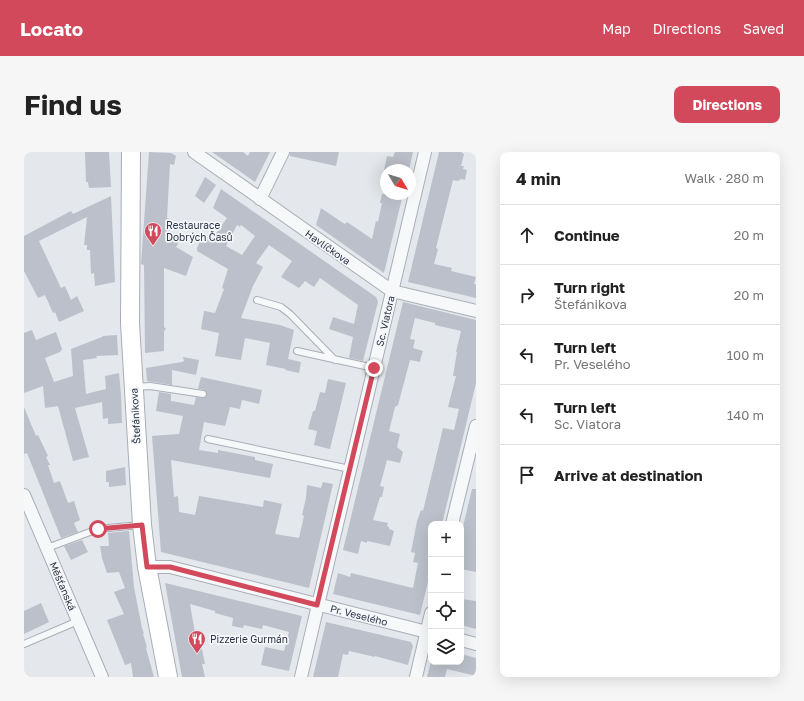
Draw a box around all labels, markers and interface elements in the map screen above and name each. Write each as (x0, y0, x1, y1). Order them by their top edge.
text: Locato (20, 17, 83, 40)
text: Map (602, 20, 631, 37)
text: Directions (653, 20, 721, 37)
text: Saved (743, 20, 784, 37)
button: Directions (674, 86, 780, 123)
text: Find us (24, 88, 122, 121)
north arrow (380, 164, 416, 200)
text: 4 min (516, 168, 561, 189)
text: Walk · 280 m (685, 170, 764, 186)
place label: Restaurace Dobrých Časů (166, 219, 233, 243)
restaurant icon: Restaurace Dobrých Časů (143, 221, 163, 246)
icon: ahead (516, 224, 538, 246)
text: Continue (554, 226, 620, 244)
street label: Havlíčkova (303, 227, 353, 267)
text: 20 m (734, 227, 764, 243)
text: Turn right (554, 278, 625, 296)
icon: right (516, 284, 538, 306)
text: 20 m (734, 287, 764, 303)
street label: Sc. Viatora (373, 295, 397, 347)
text: Štefánikova (554, 296, 627, 312)
text: Turn left (554, 338, 616, 356)
icon: left (516, 344, 538, 366)
text: 100 m (727, 347, 764, 363)
text: Pr. Veselého (554, 356, 630, 372)
route end (365, 359, 383, 377)
street label: Štefánikova (127, 388, 142, 444)
text: Turn left (554, 398, 616, 416)
icon: left (516, 404, 538, 426)
text: 140 m (727, 407, 764, 423)
text: Sc. Viatora (554, 416, 621, 432)
icon: arrive (516, 464, 538, 486)
text: Arrive at destination (554, 466, 703, 484)
route start (89, 520, 107, 538)
map controls (428, 521, 464, 665)
button: + (428, 521, 464, 557)
button: − (428, 557, 464, 593)
street label: Měšťanská (47, 560, 79, 612)
button: locate (428, 593, 464, 629)
street label: Pr. Veselého (329, 602, 389, 628)
restaurant icon: Pizzerie Gurmán (187, 629, 207, 654)
button: layers (428, 629, 464, 665)
place label: Pizzerie Gurmán (210, 633, 288, 645)

